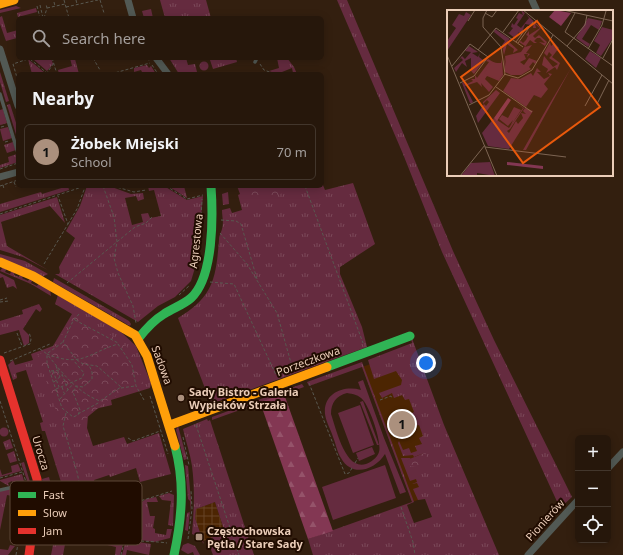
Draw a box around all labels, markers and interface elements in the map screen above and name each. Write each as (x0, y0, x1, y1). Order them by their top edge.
inset map (447, 10, 613, 176)
search box (16, 16, 324, 60)
icon: search (30, 27, 52, 49)
text: Search here (62, 28, 145, 48)
text: Nearby (32, 87, 94, 110)
text: Żłobek Miejski (71, 133, 179, 153)
text: 1 (42, 143, 50, 161)
text: 70 m (277, 143, 307, 161)
text: School (71, 153, 112, 171)
street label: Agrestowa (185, 213, 206, 269)
street label: Porzeczkowa (274, 342, 342, 379)
street label: Sadowa (149, 343, 176, 386)
your location (416, 353, 436, 373)
place label: Sady Bistro - Galeria Wypieków Strzała (189, 384, 299, 412)
marker: Sady Bistro - Galeria Wypieków Strzała (176, 393, 186, 403)
pin: 1 (389, 409, 415, 439)
street label: Urocza (29, 434, 54, 472)
map controls (575, 435, 611, 543)
button: + (575, 435, 611, 471)
button: − (575, 471, 611, 507)
legend (10, 481, 142, 545)
text: Fast (43, 487, 64, 502)
street label: Pionierów (522, 495, 568, 544)
text: Slow (43, 505, 67, 520)
button: locate (575, 507, 611, 543)
text: Jam (42, 523, 62, 538)
place label: Częstochowska Pętla / Stare Sady (207, 523, 303, 551)
marker: Częstochowska Pętla / Stare Sady (194, 532, 204, 542)

